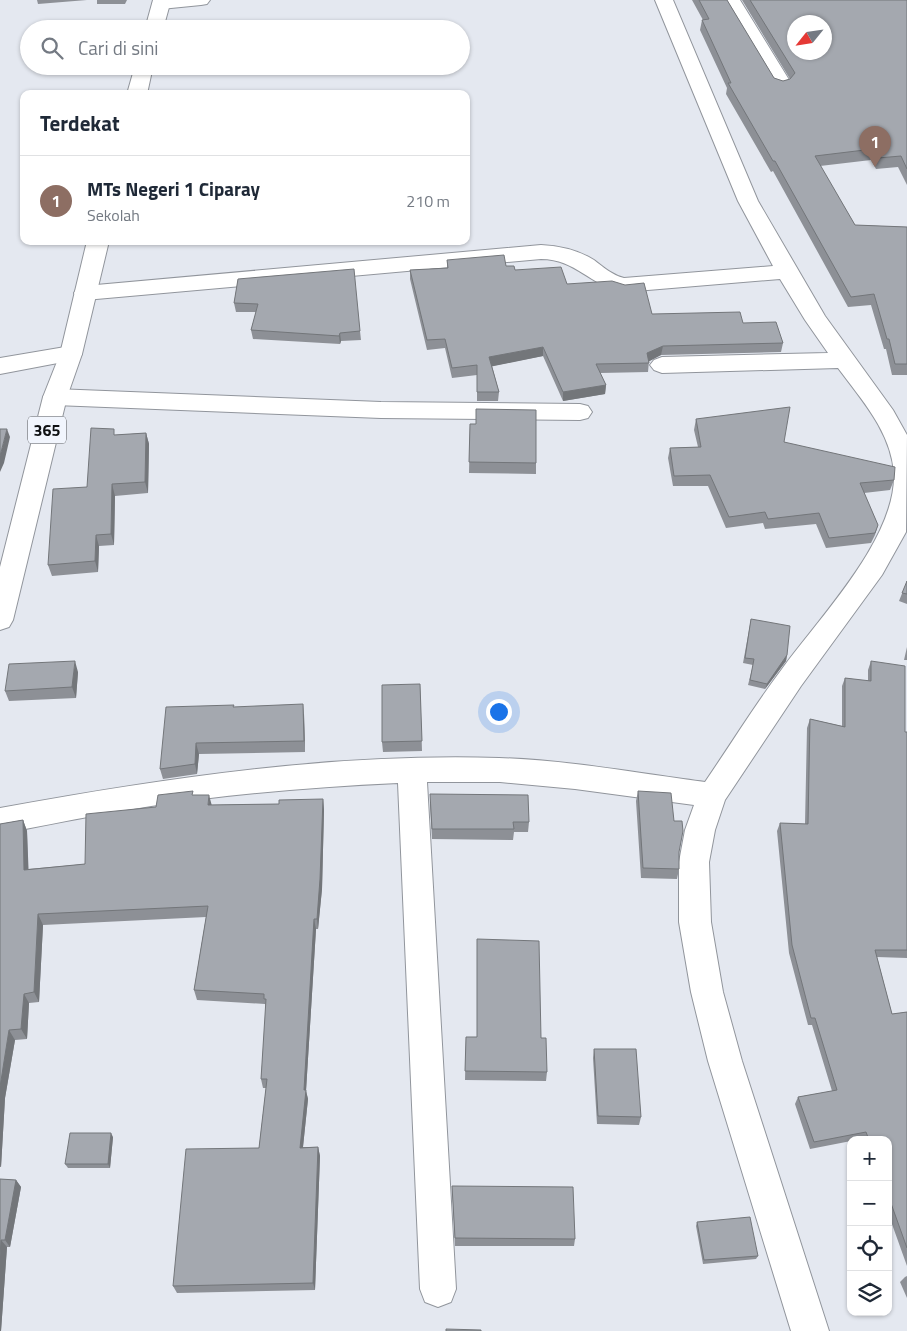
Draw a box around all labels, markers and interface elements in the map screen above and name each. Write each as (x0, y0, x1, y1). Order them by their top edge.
north arrow (787, 15, 832, 60)
search box (20, 20, 470, 75)
text: Cari di sini (78, 33, 159, 62)
icon: search (38, 34, 66, 62)
text: Terdekat (40, 107, 120, 139)
pin: 1 (859, 126, 891, 167)
text: MTs Negeri 1 Ciparay (87, 174, 260, 203)
text: 1 (52, 189, 60, 213)
text: 210 m (406, 189, 450, 213)
text: Sekolah (87, 203, 140, 227)
road number: 365 (28, 416, 66, 444)
your location (486, 699, 512, 725)
map controls (847, 1136, 892, 1316)
button: + (847, 1136, 892, 1181)
button: − (847, 1181, 892, 1226)
button: locate (847, 1226, 892, 1271)
button: layers (847, 1271, 892, 1316)

